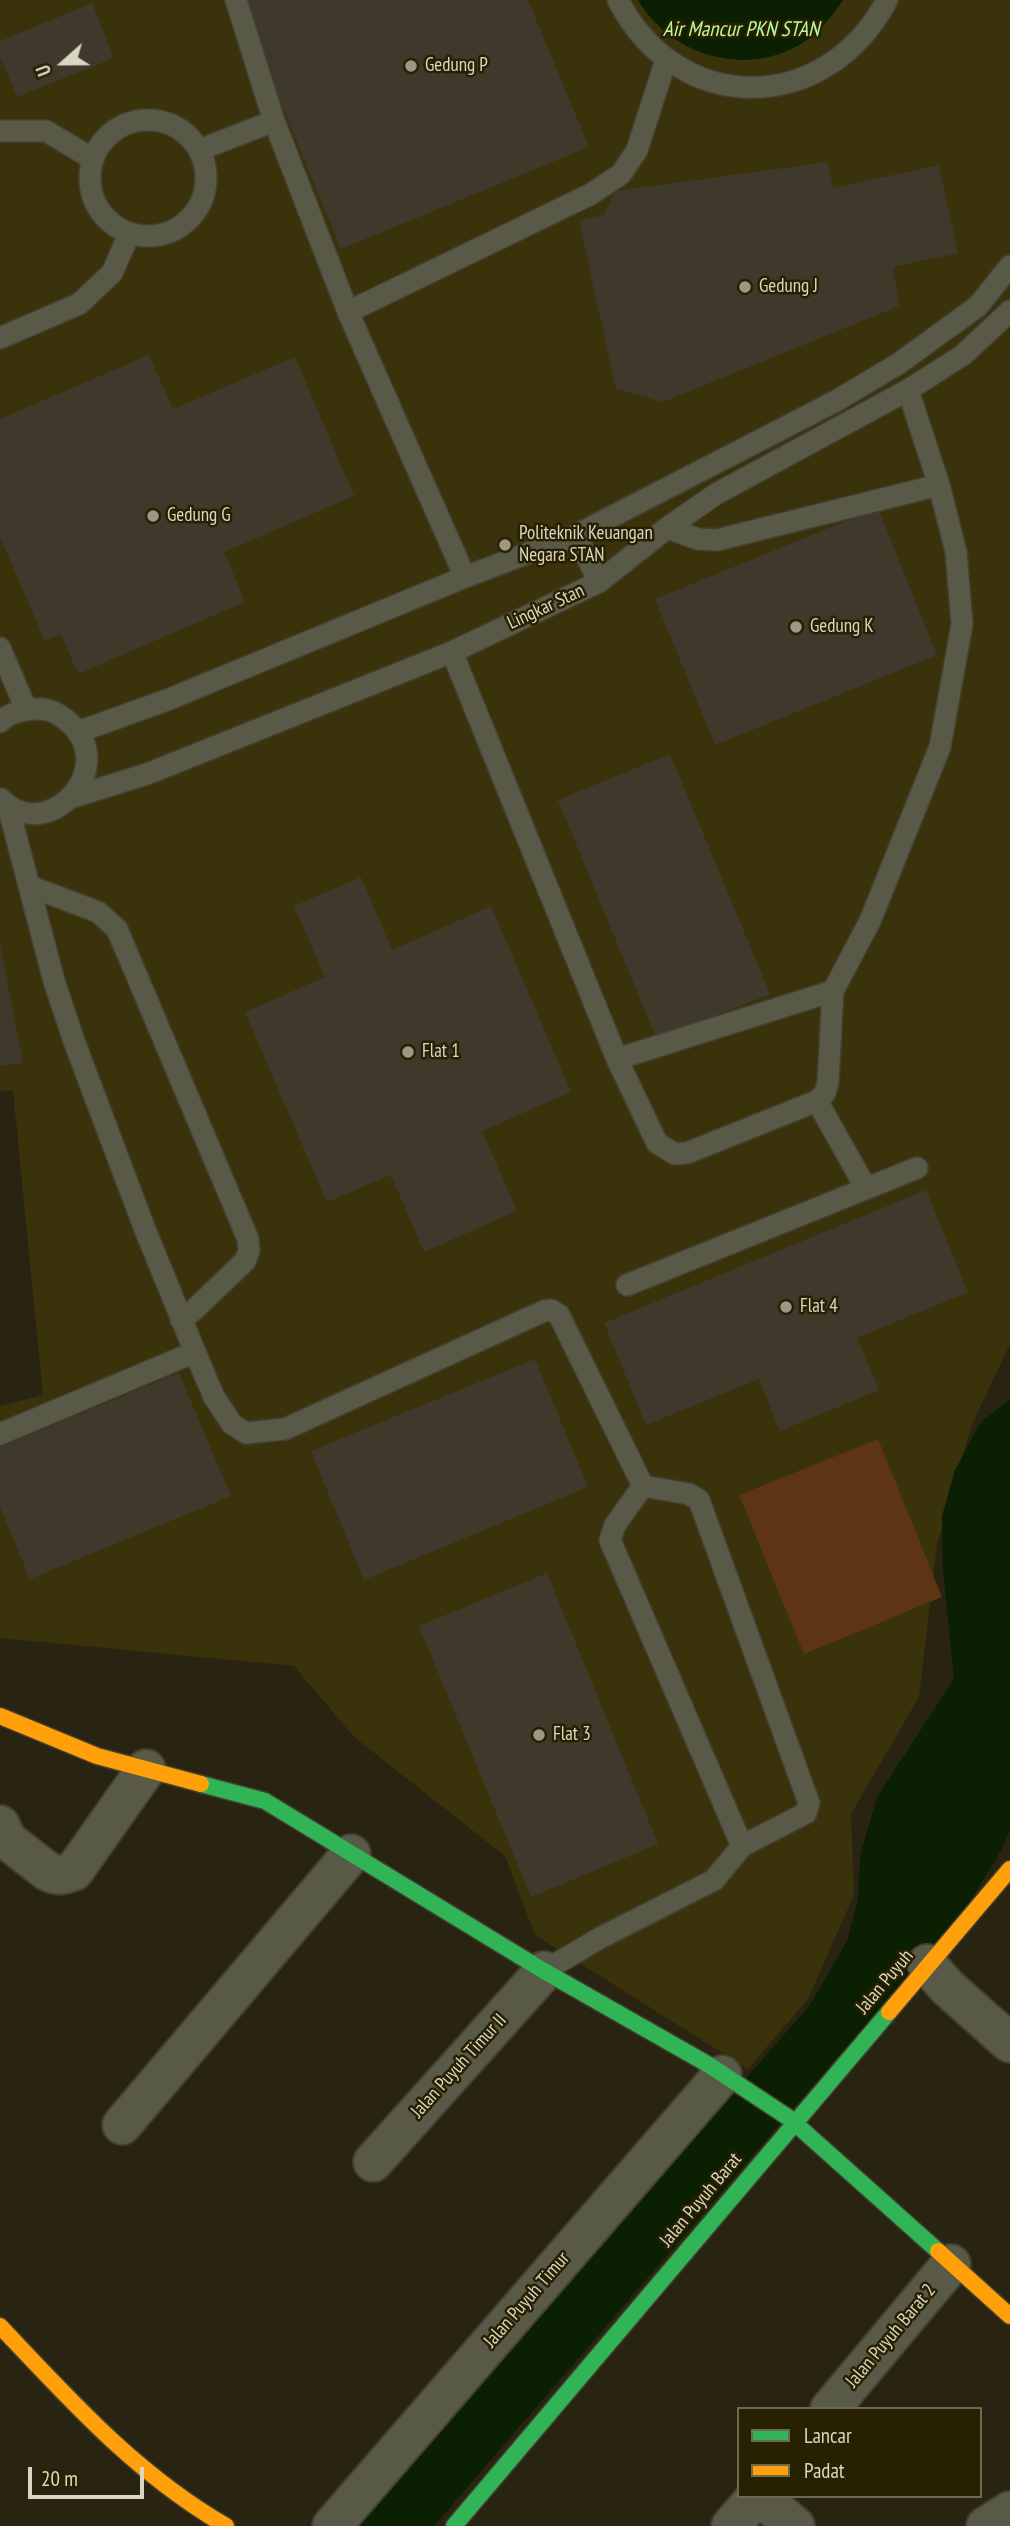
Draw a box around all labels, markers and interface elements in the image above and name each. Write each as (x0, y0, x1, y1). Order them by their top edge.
water label: Air Mancur PKN STAN (663, 17, 819, 43)
north arrow (28, 28, 98, 98)
place label: Gedung P (425, 55, 488, 77)
marker: Gedung P (403, 58, 419, 74)
text: U (30, 62, 56, 79)
place label: Gedung J (759, 276, 818, 298)
marker: Gedung J (737, 279, 753, 295)
place label: Gedung G (167, 505, 231, 527)
marker: Gedung G (145, 508, 161, 524)
place label: Politeknik Keuangan Negara STAN (519, 523, 653, 567)
marker: Politeknik Keuangan Negara STAN (497, 537, 513, 553)
street label: Lingkar Stan (504, 579, 588, 635)
place label: Gedung K (810, 616, 874, 638)
marker: Gedung K (788, 619, 804, 635)
place label: Flat 1 (422, 1041, 460, 1063)
marker: Flat 1 (400, 1044, 416, 1060)
place label: Flat 4 (800, 1296, 838, 1318)
marker: Flat 4 (778, 1299, 794, 1315)
place label: Flat 3 (553, 1724, 591, 1746)
marker: Flat 3 (531, 1727, 547, 1743)
street label: Jalan Puyuh (852, 1945, 918, 2019)
street label: Jalan Puyuh Timur II (406, 2009, 512, 2123)
street label: Jalan Puyuh Barat (655, 2149, 747, 2251)
street label: Jalan Puyuh Timur (479, 2248, 575, 2352)
street label: Jalan Puyuh Barat 2 (841, 2280, 941, 2392)
legend (737, 2407, 982, 2498)
text: Lancar (804, 2422, 852, 2449)
scale bar (32, 2452, 147, 2496)
text: Padat (804, 2457, 845, 2484)
text: 20 m (41, 2465, 78, 2492)

